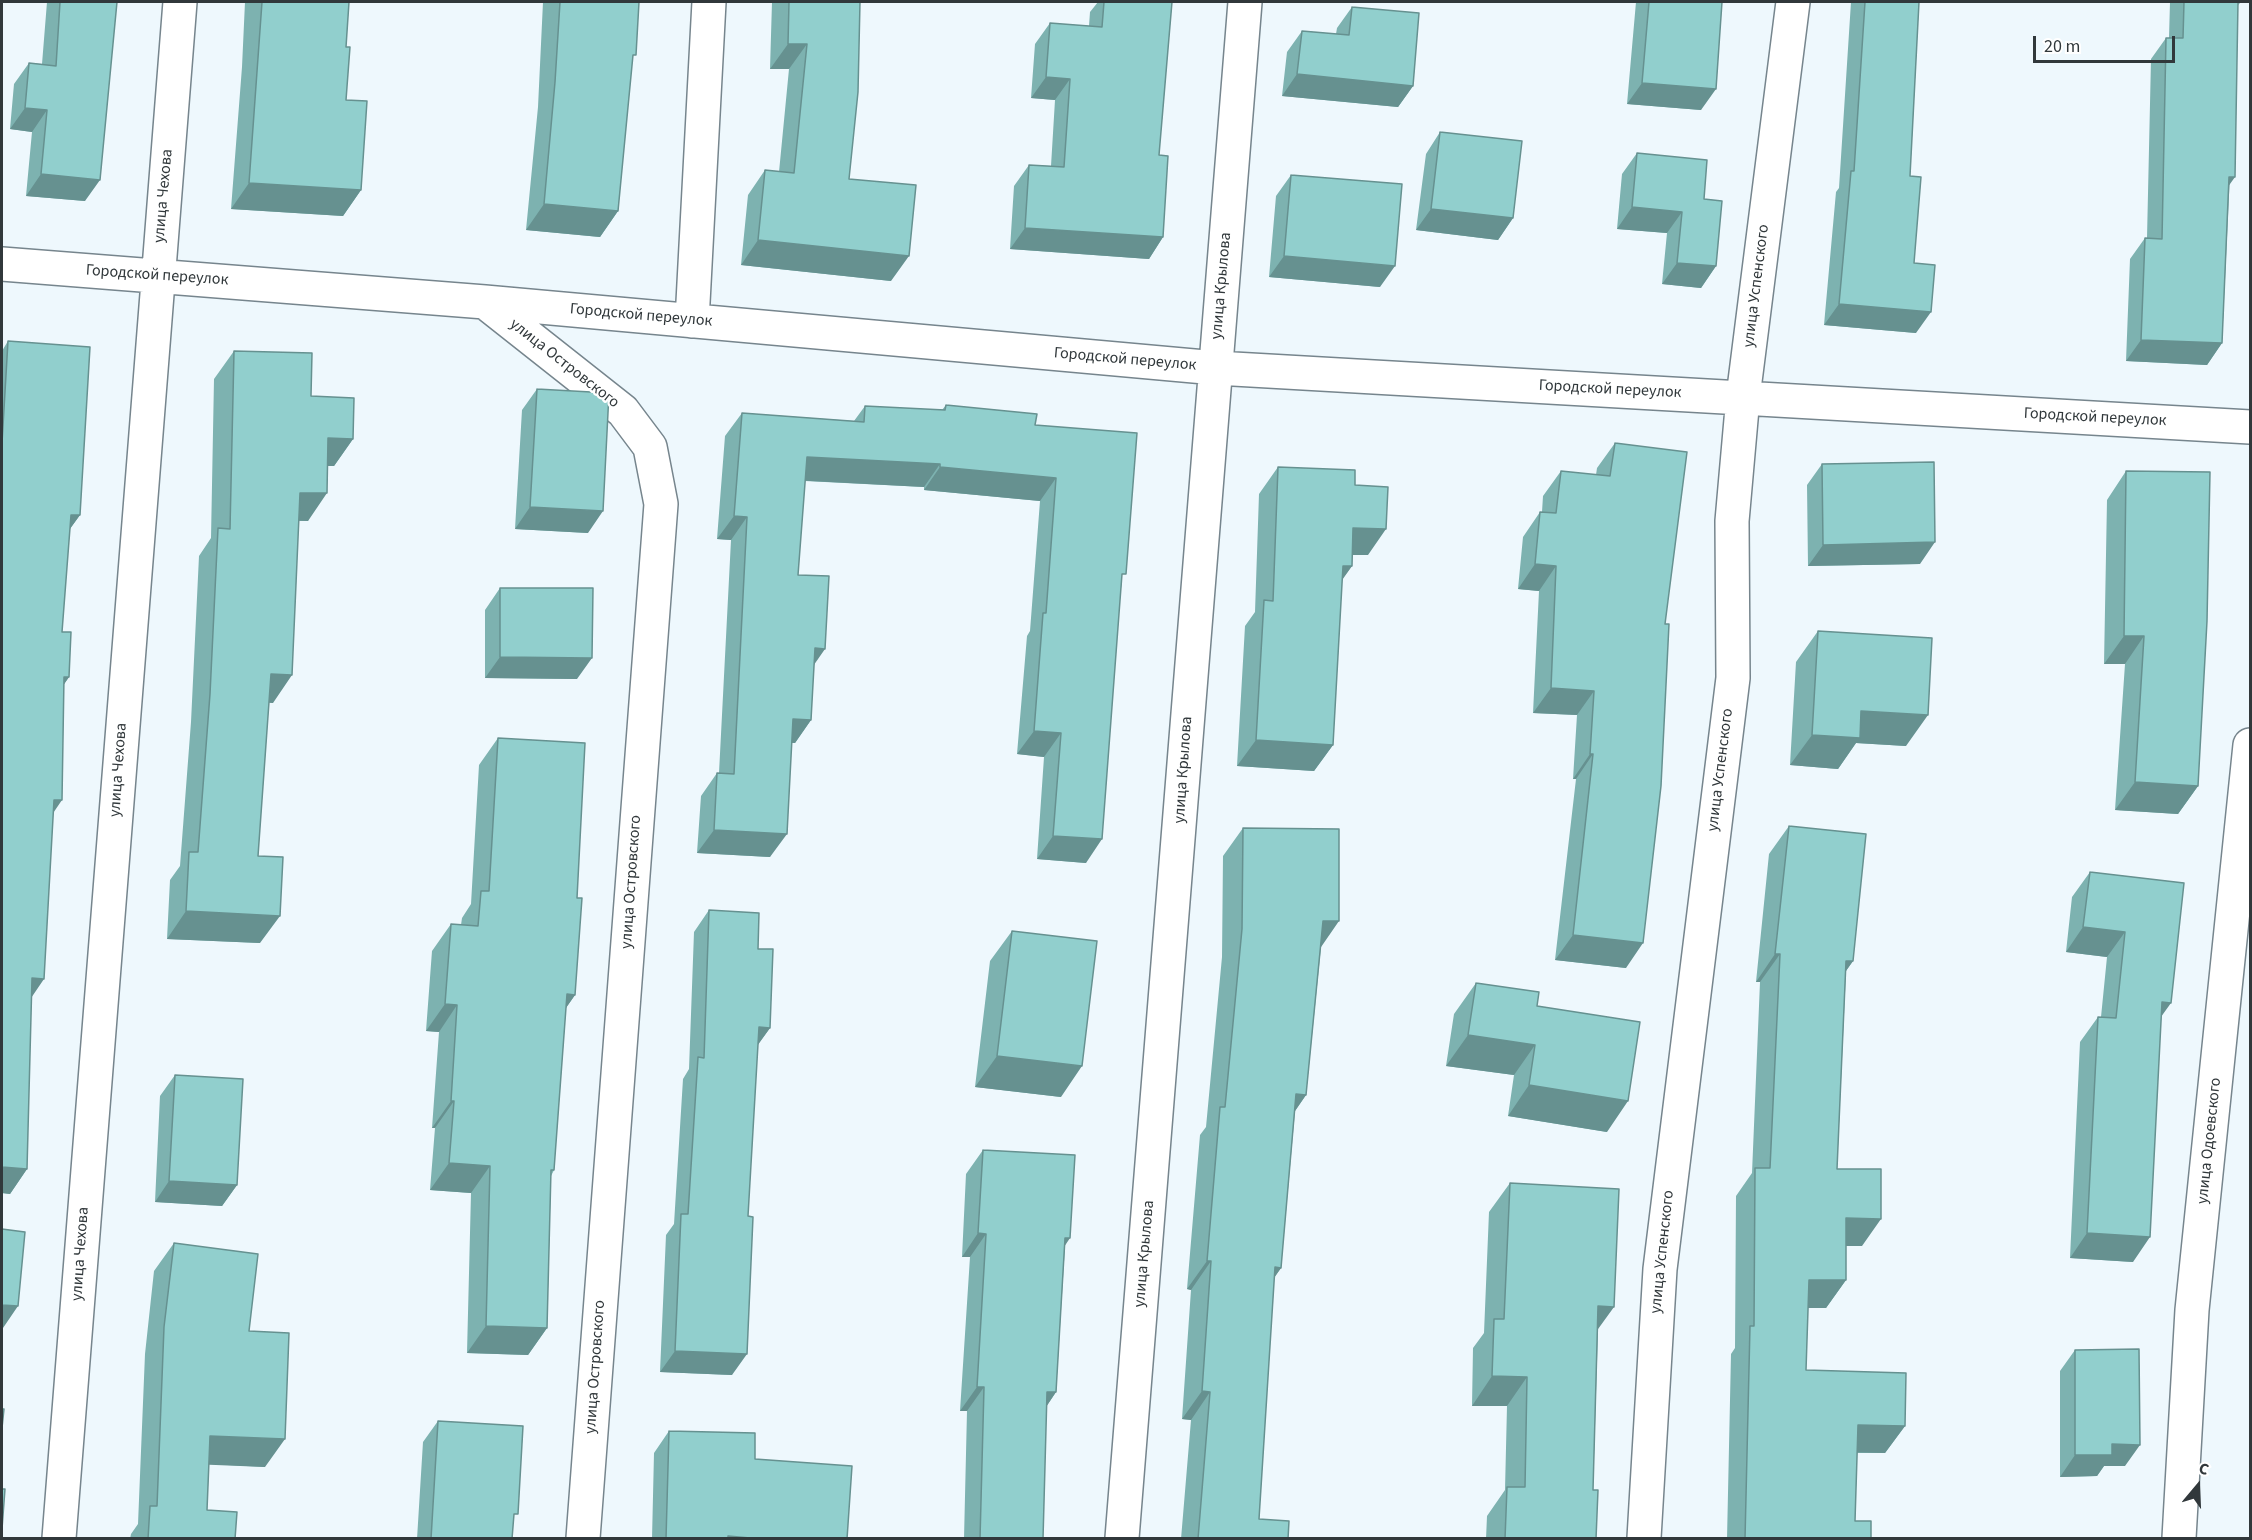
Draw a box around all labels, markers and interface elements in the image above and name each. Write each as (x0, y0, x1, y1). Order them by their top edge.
scale bar (2036, 24, 2178, 62)
text: 20 m (2044, 34, 2080, 59)
street label: улица Чехова (150, 148, 178, 244)
street label: улица Успенского (1740, 223, 1774, 349)
street label: улица Крылова (1208, 232, 1236, 340)
street label: Городской переулок (85, 261, 229, 291)
street label: Городской переулок (569, 300, 713, 332)
street label: улица Островского (505, 315, 623, 413)
street label: Городской переулок (1053, 344, 1197, 376)
street label: Городской переулок (1538, 377, 1682, 403)
street label: Городской переулок (2023, 405, 2167, 431)
street label: улица Успенского (1704, 707, 1738, 833)
street label: улица Крылова (1171, 716, 1197, 824)
street label: улица Чехова (106, 722, 132, 818)
street label: улица Островского (618, 814, 646, 950)
street label: улица Одоевского (2194, 1077, 2226, 1205)
street label: улица Успенского (1647, 1189, 1679, 1315)
street label: улица Крылова (1131, 1200, 1159, 1308)
street label: улица Чехова (68, 1206, 94, 1302)
street label: улица Островского (582, 1299, 610, 1435)
north arrow (2168, 1456, 2228, 1516)
text: С (2196, 1457, 2212, 1481)

